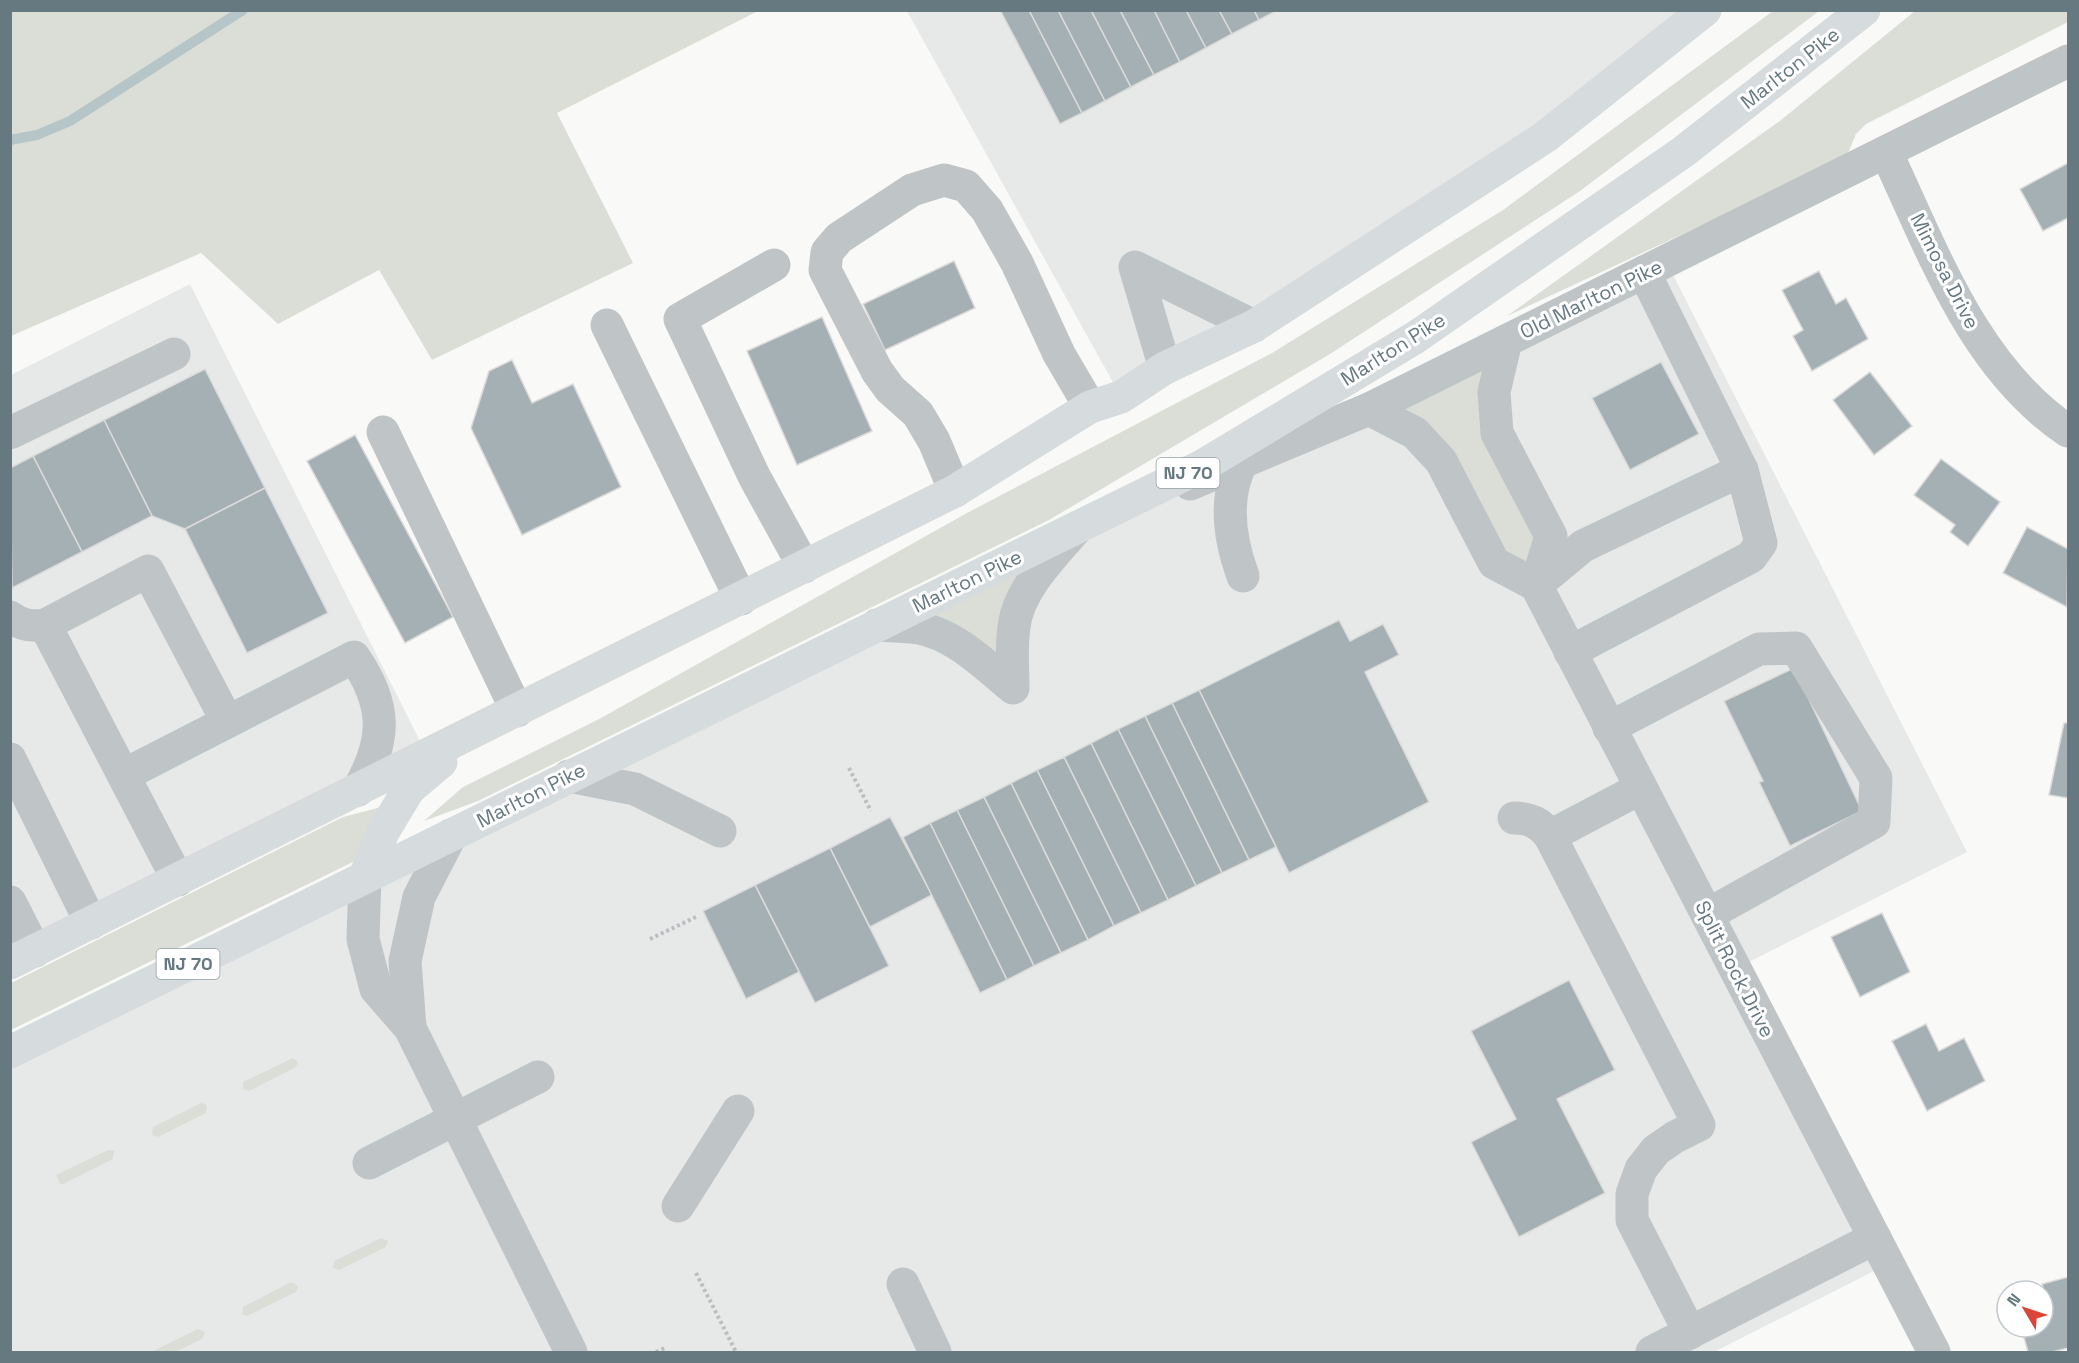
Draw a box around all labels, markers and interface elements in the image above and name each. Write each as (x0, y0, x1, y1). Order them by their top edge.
street label: Marlton Pike (1735, 21, 1845, 115)
street label: Mimosa Drive (1905, 209, 1985, 333)
street label: Old Marlton Pike (1516, 253, 1666, 345)
street label: Marlton Pike (1336, 306, 1450, 392)
road number: NJ 70 (1156, 458, 1220, 488)
street label: Marlton Pike (908, 543, 1026, 619)
street label: Marlton Pike (472, 756, 590, 834)
street label: Split Rock Drive (1689, 896, 1781, 1042)
road number: NJ 70 (156, 949, 219, 979)
north arrow (1995, 1279, 2055, 1339)
text: N (2002, 1289, 2025, 1311)

